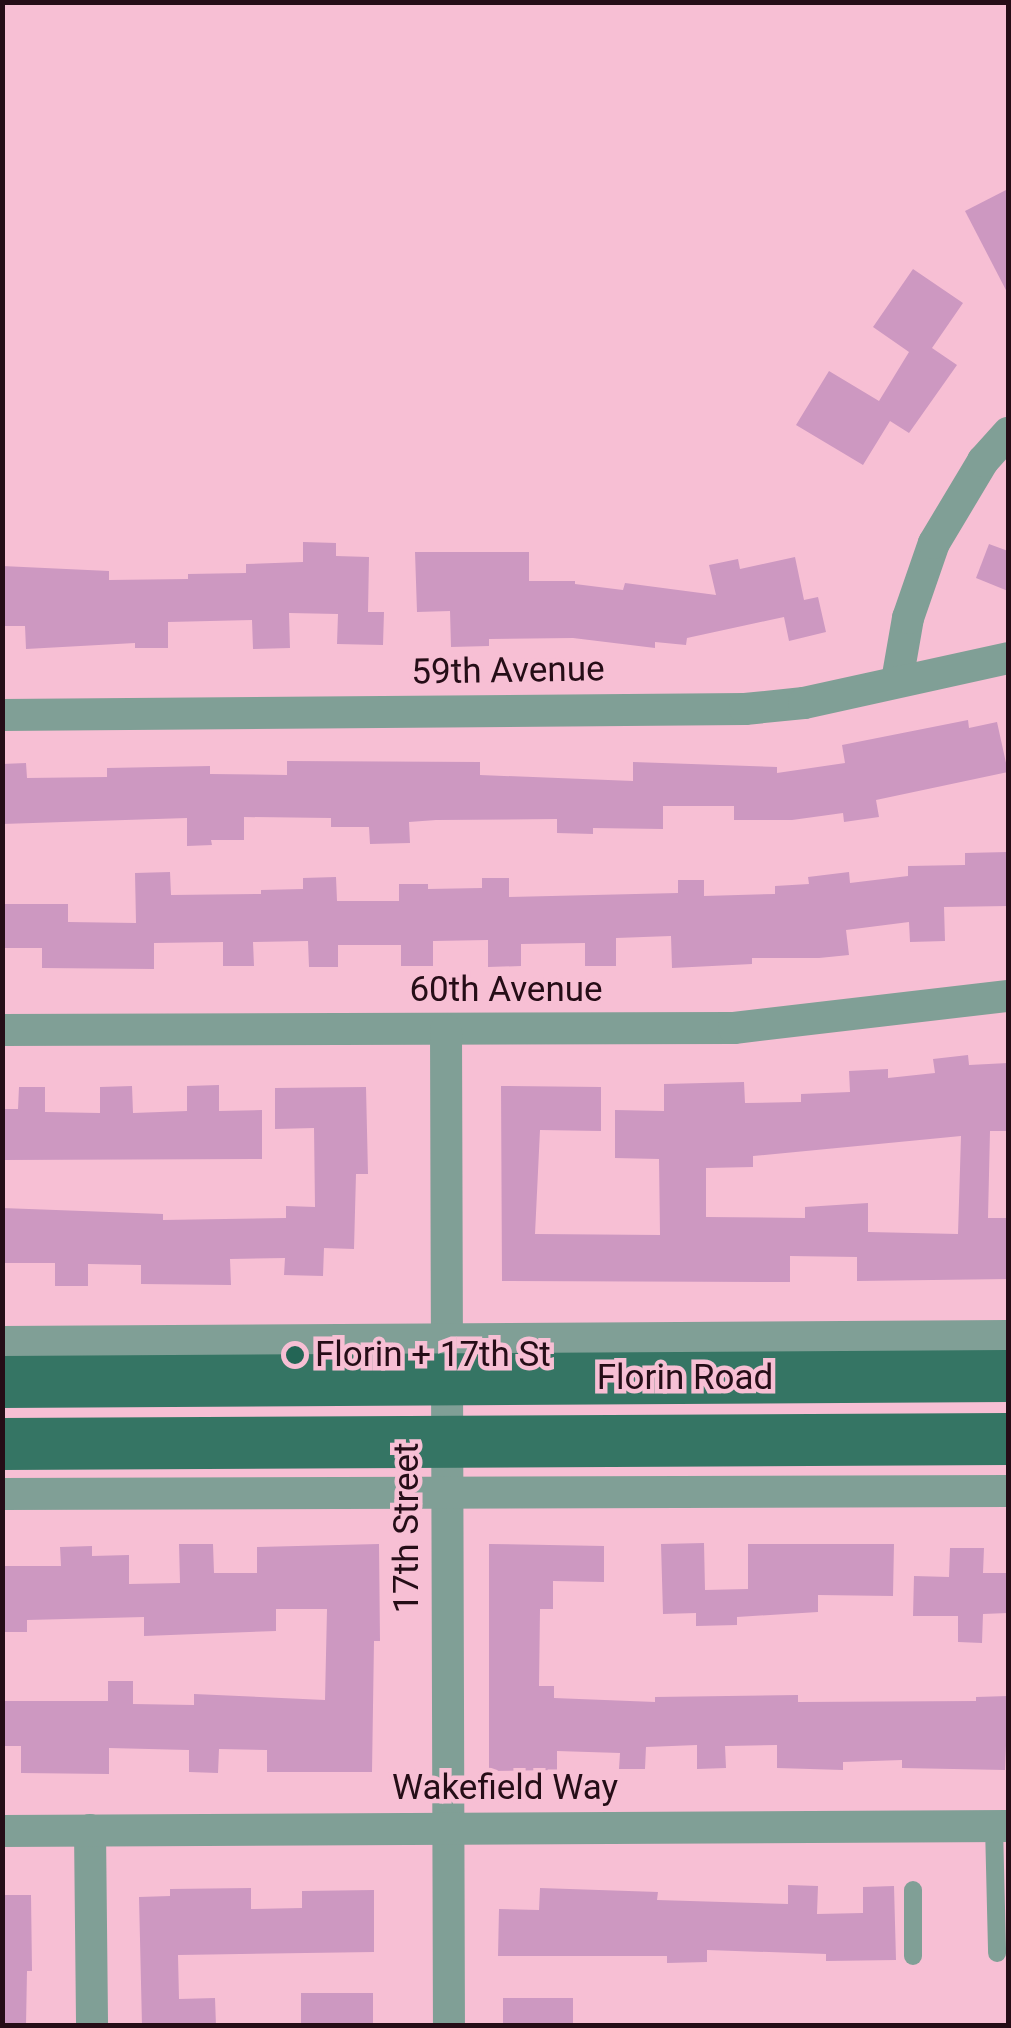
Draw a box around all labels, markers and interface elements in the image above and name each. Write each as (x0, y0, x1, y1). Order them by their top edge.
street label: 59th Avenue (411, 648, 605, 694)
street label: 60th Avenue (409, 969, 603, 1011)
place label: Florin + 17th St (315, 1334, 551, 1376)
marker: Florin + 17th St (284, 1344, 306, 1366)
street label: Florin Road (597, 1357, 773, 1399)
street label: 17th Street (386, 1442, 428, 1614)
street label: Wakefield Way (392, 1767, 618, 1809)

